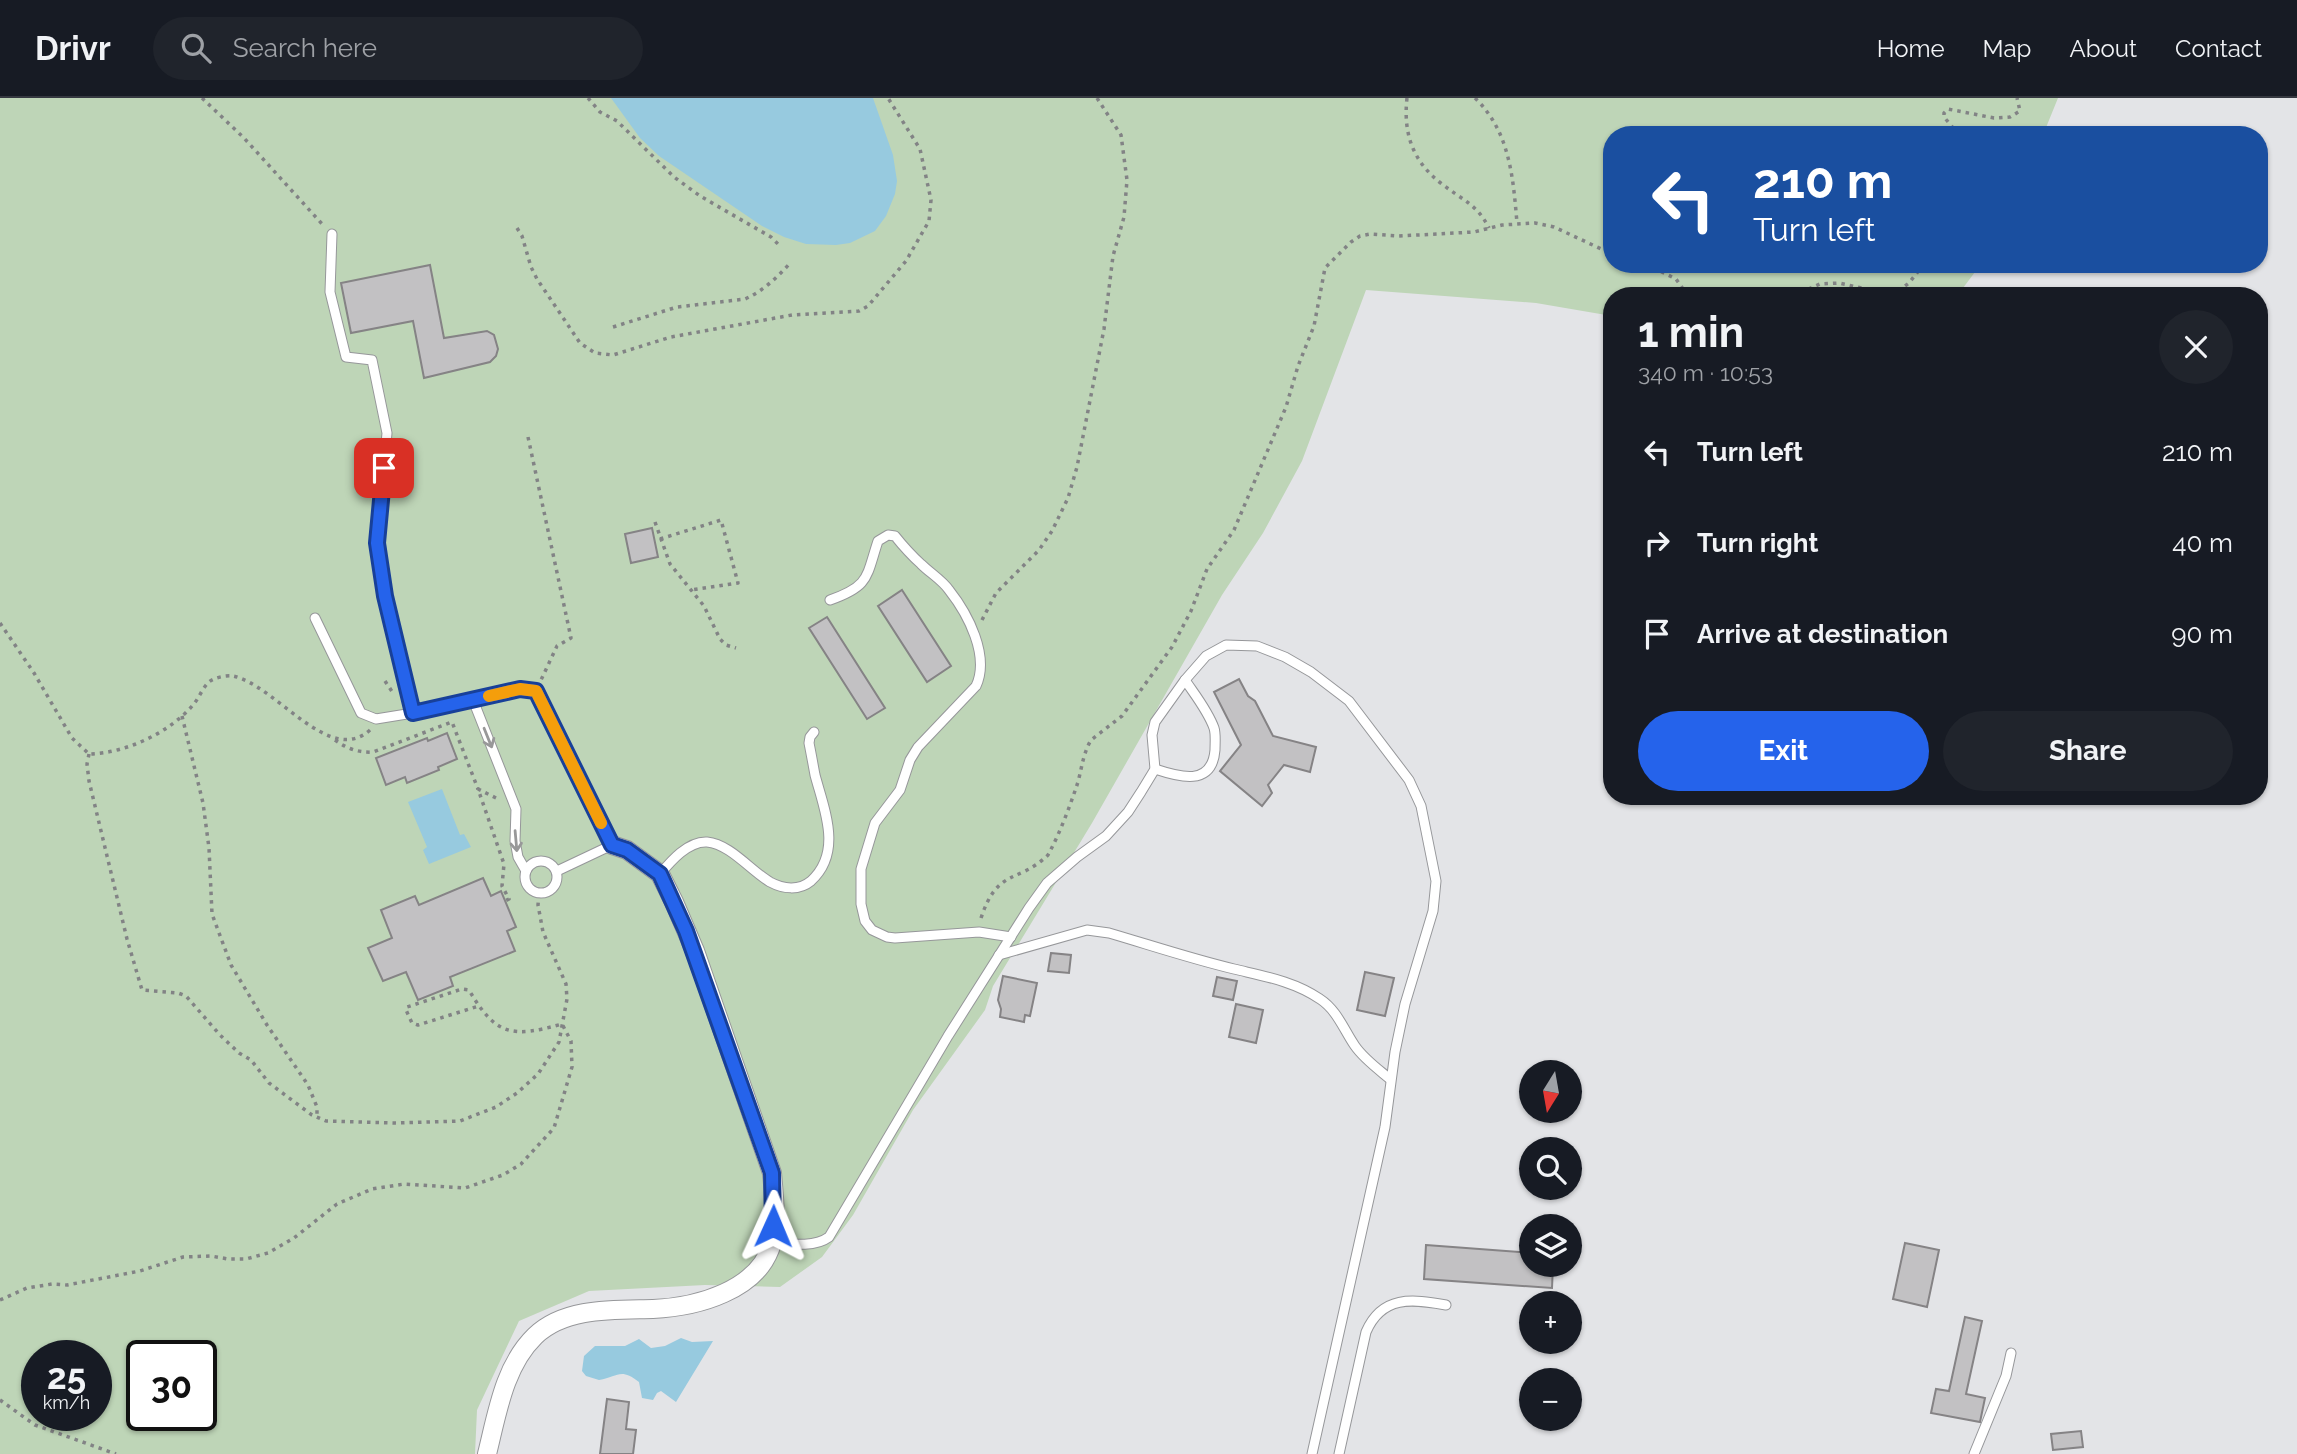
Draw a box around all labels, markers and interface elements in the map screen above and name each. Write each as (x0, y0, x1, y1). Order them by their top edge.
search box (153, 17, 643, 80)
text: Drivr (35, 29, 111, 68)
icon: search (177, 29, 215, 67)
text: Search here (233, 33, 377, 63)
text: Home (1877, 34, 1945, 63)
text: Map (1983, 34, 2031, 63)
text: About (2069, 34, 2137, 63)
text: Contact (2175, 34, 2262, 63)
text: 210 m (1753, 152, 1892, 209)
icon: left (1638, 154, 1729, 245)
text: Turn left (1753, 211, 1875, 248)
text: 1 min (1638, 308, 1744, 357)
button: close (2159, 310, 2233, 384)
text: 340 m · 10:53 (1638, 359, 1773, 386)
icon: left (1638, 433, 1676, 471)
text: Turn left (1697, 437, 1803, 467)
text: 210 m (2162, 437, 2233, 467)
pin (354, 438, 414, 498)
icon: arrive (365, 449, 403, 487)
icon: right (1638, 524, 1676, 562)
text: Turn right (1697, 528, 1818, 558)
text: 40 m (2172, 528, 2233, 558)
icon: arrive (1638, 615, 1676, 653)
text: Arrive at destination (1697, 619, 1948, 649)
text: 90 m (2171, 619, 2233, 649)
button: Exit (1638, 711, 1929, 791)
button: Share (1943, 711, 2233, 791)
one-way arrow (482, 727, 495, 748)
one-way arrow (510, 829, 523, 852)
north arrow (1519, 1060, 1582, 1124)
map controls (1519, 1060, 1582, 1431)
button: search (1519, 1137, 1582, 1200)
position arrow (736, 1189, 810, 1263)
button: layers (1519, 1214, 1582, 1277)
button: + (1519, 1291, 1582, 1354)
speed limit sign: 30 (126, 1340, 217, 1431)
text: 25 (47, 1356, 86, 1397)
button: − (1519, 1368, 1582, 1431)
text: km/h (43, 1392, 90, 1413)

